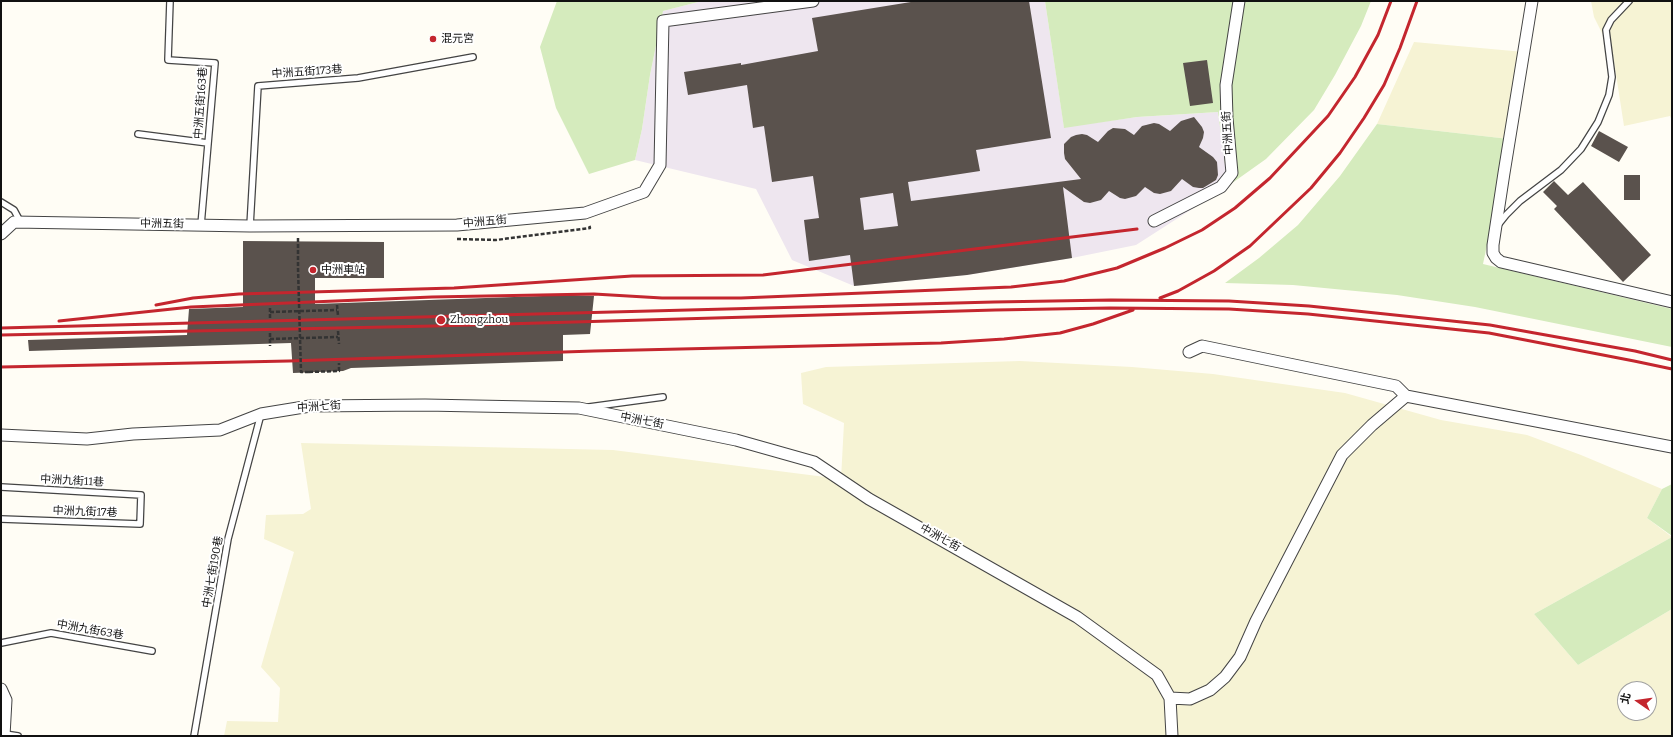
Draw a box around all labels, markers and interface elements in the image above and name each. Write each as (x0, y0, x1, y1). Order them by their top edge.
place label: 混元宮 (441, 32, 474, 46)
marker: 混元宮 (428, 34, 438, 44)
street label: 中洲五街173巷 (271, 63, 343, 81)
street label: 中洲五街163巷 (192, 67, 210, 139)
street label: 中洲五街 (1220, 111, 1236, 155)
street label: 中洲五街 (463, 214, 507, 230)
street label: 中洲五街 (140, 217, 184, 231)
place label: 中洲車站 (321, 263, 365, 277)
marker: 中洲車站 (308, 265, 318, 275)
place label: Zhongzhou (450, 313, 508, 327)
marker: Zhongzhou (435, 314, 447, 326)
street label: 中洲七街 (297, 399, 341, 415)
street label: 中洲七街 (619, 410, 665, 432)
street label: 中洲九街11巷 (40, 473, 104, 489)
street label: 中洲九街17巷 (52, 504, 118, 520)
street label: 中洲七街 (918, 522, 962, 554)
street label: 中洲七街190巷 (200, 535, 226, 609)
street label: 中洲九街63巷 (56, 618, 124, 642)
north arrow (1617, 681, 1657, 721)
text: 北 (1618, 692, 1633, 705)

